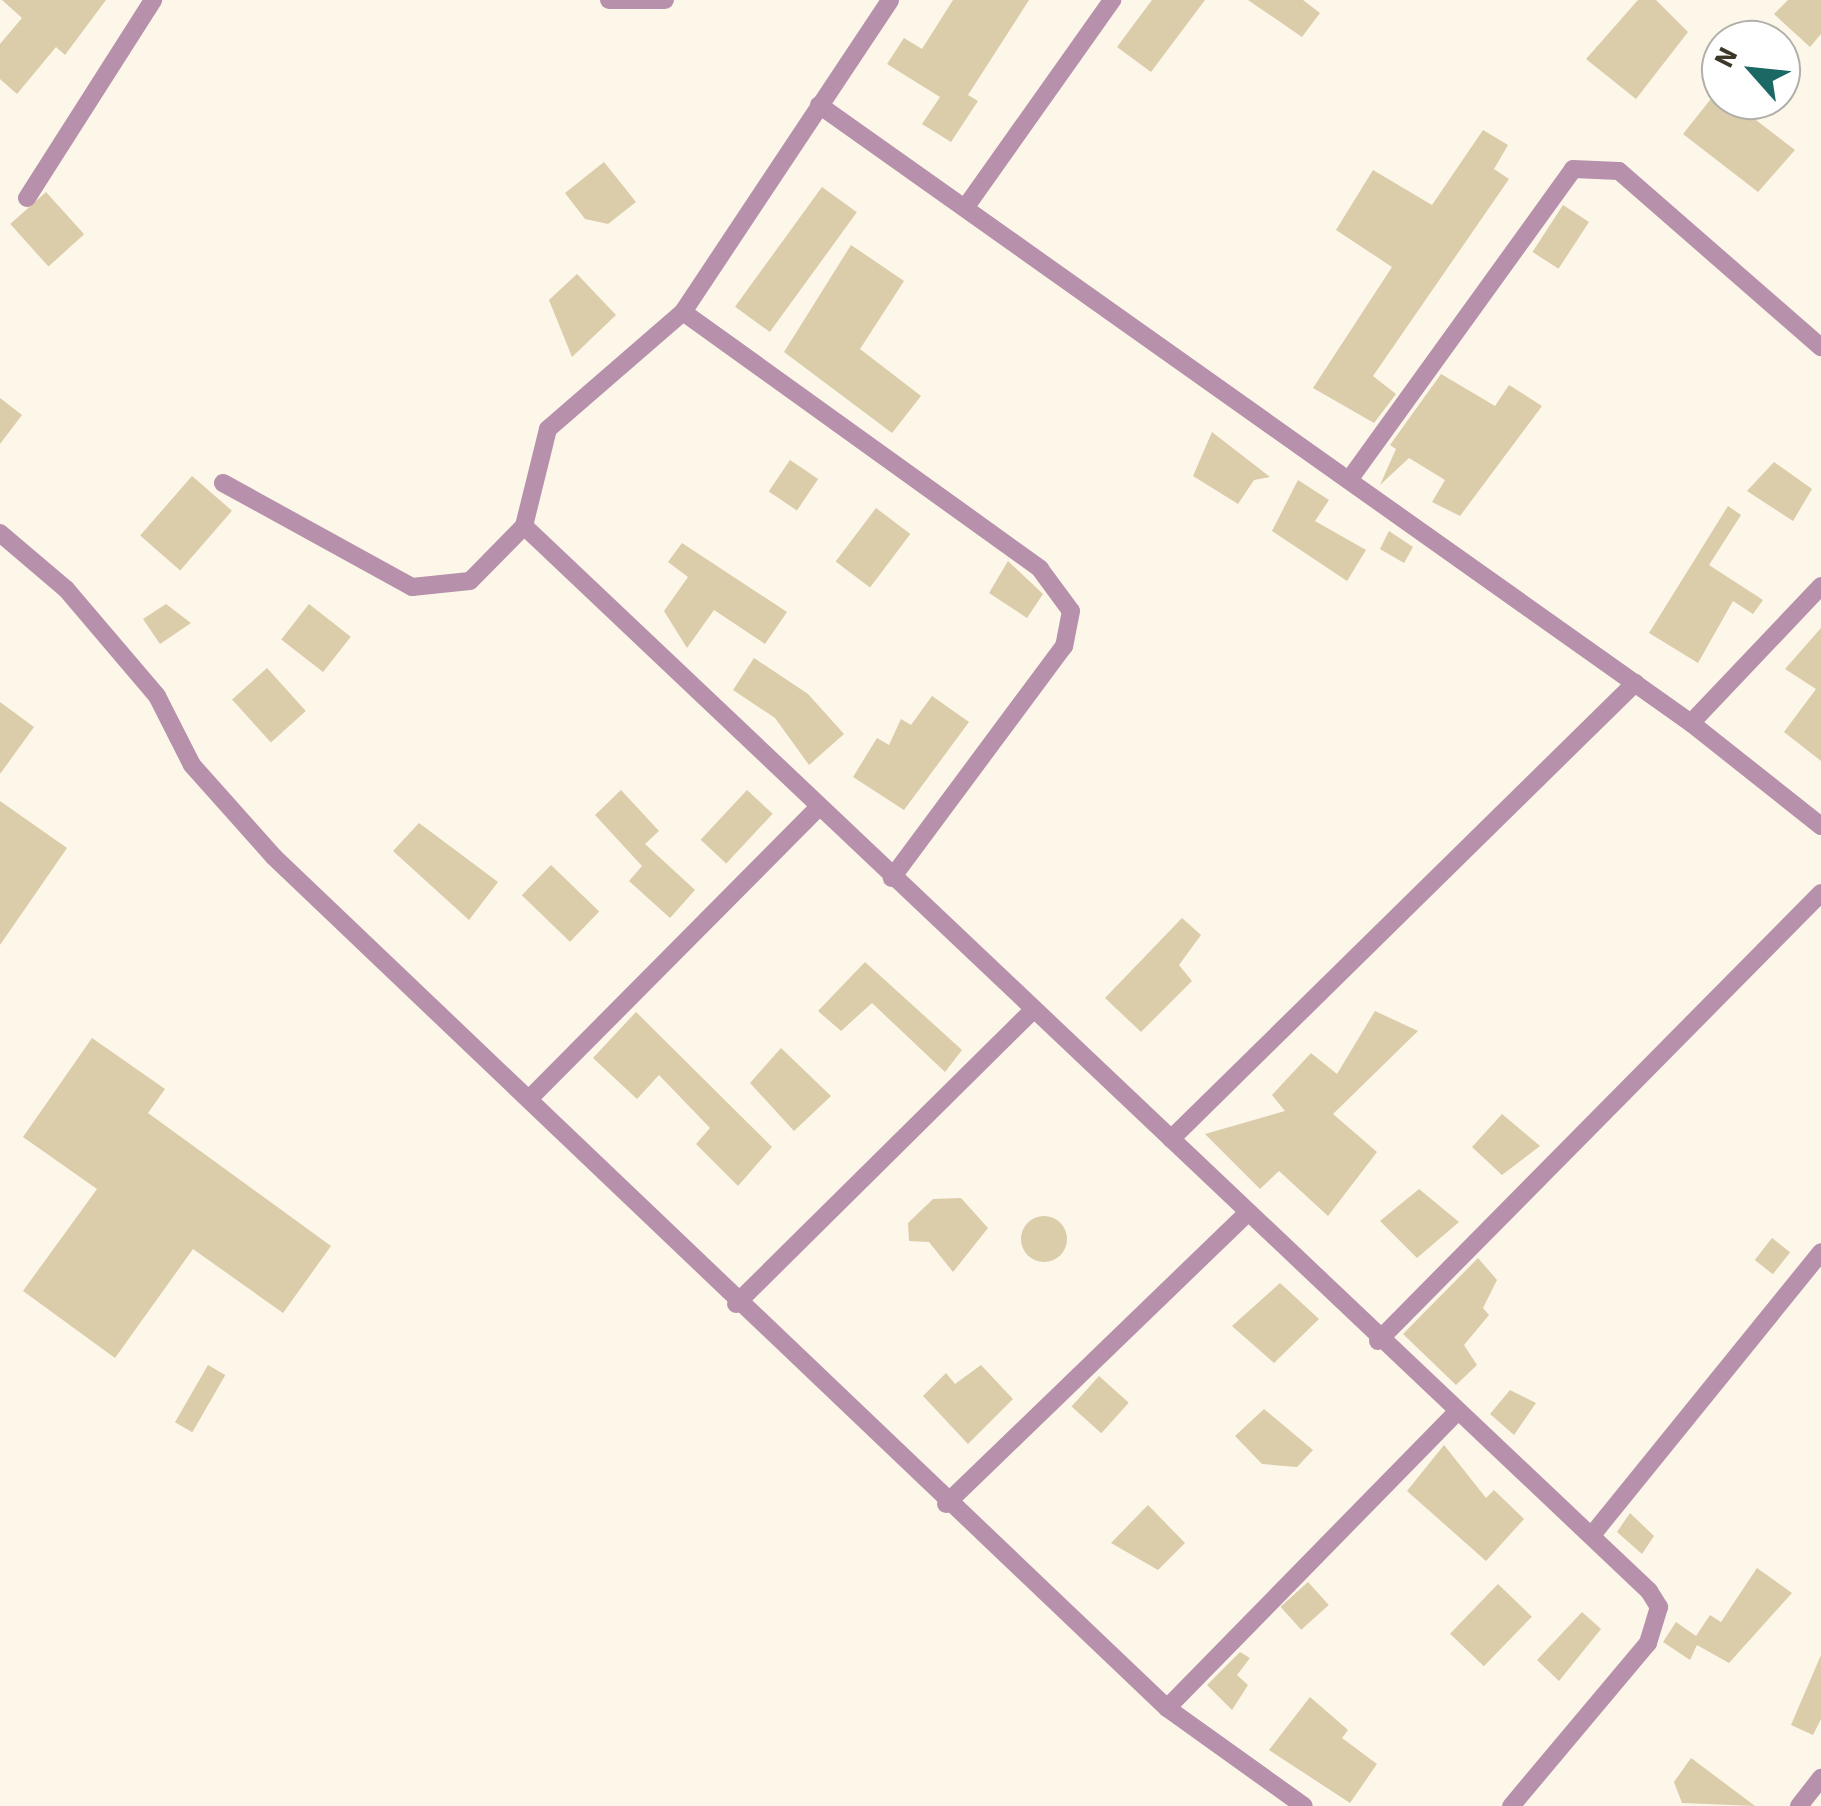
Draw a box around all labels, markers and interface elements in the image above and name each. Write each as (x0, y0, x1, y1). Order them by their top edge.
north arrow (1701, 20, 1801, 120)
text: N (1704, 40, 1748, 75)

